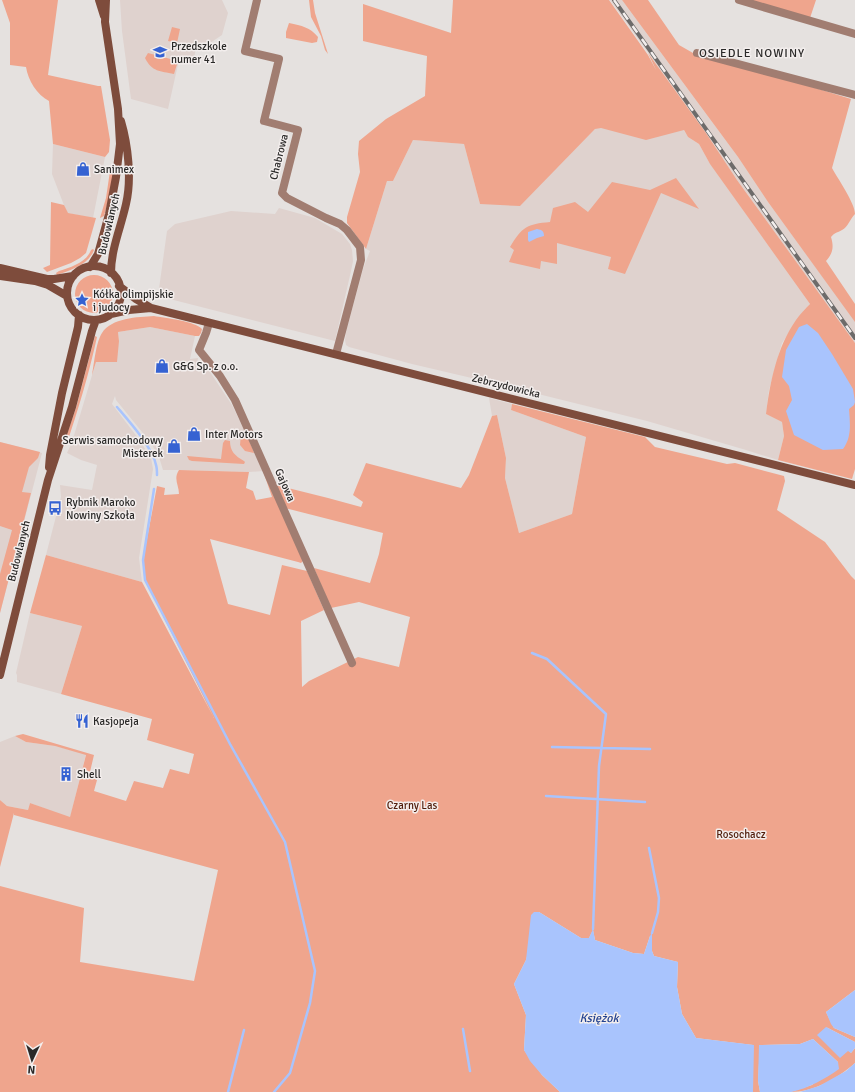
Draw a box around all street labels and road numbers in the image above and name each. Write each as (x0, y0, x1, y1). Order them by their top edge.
street label: Chabrowa (267, 132, 291, 181)
street label: Budowlanych (96, 192, 122, 256)
street label: Zebrzydowicka (470, 371, 542, 401)
street label: Gajowa (272, 466, 298, 504)
street label: Budowlanych (5, 519, 33, 583)

